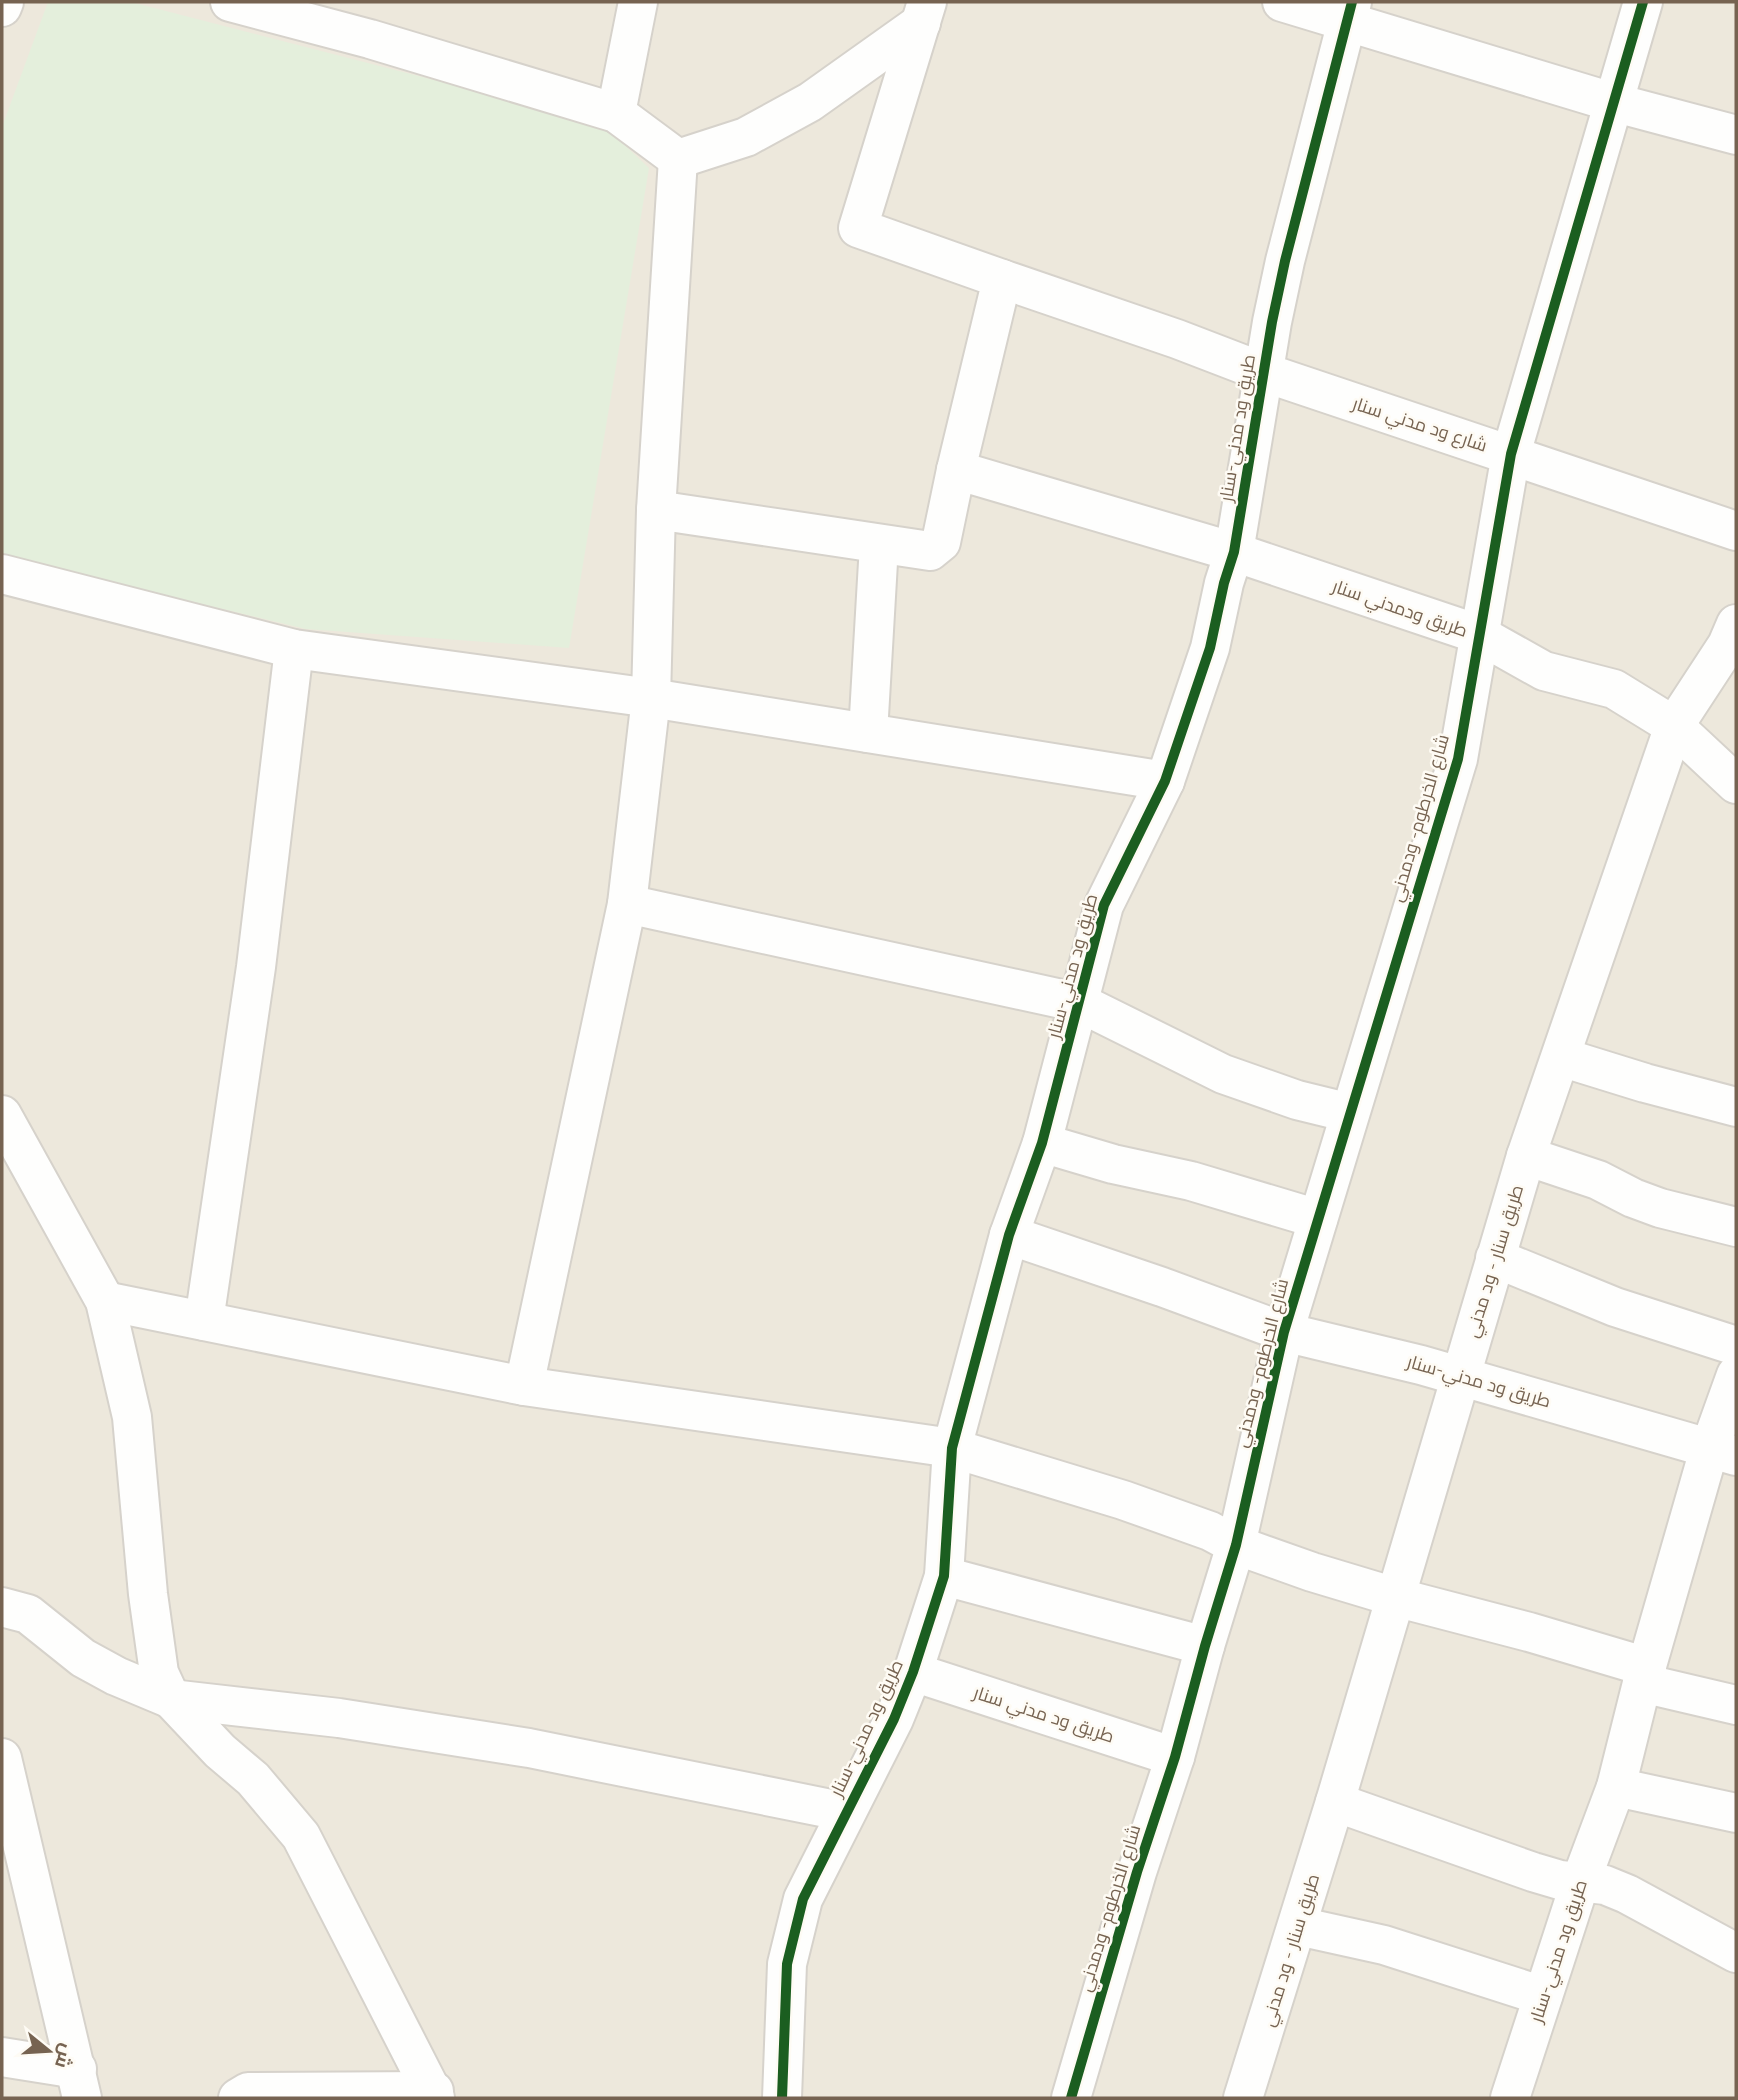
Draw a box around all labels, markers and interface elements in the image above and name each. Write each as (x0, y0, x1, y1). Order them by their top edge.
street label: طريق ود مدني-سنار (1214, 353, 1263, 505)
street label: شارع ود مدني سنار (1348, 391, 1490, 459)
street label: طريق ودمدني سنار (1327, 574, 1471, 645)
street label: شارع الخرطوم- ودمدني (1384, 732, 1457, 905)
street label: طريق ود مدني-سنار (1041, 891, 1105, 1042)
street label: طريق سنار - ود مدني (1460, 1182, 1531, 1341)
street label: شارع الخرطوم- ودمدني (1229, 1276, 1296, 1451)
street label: طريق ود مدني-سنار (1403, 1349, 1554, 1415)
street label: طريق ود مدني-سنار (824, 1656, 911, 1802)
street label: طريق ود مدني سنار (969, 1680, 1117, 1750)
street label: شارع الخرطوم- ودمدني (1073, 1822, 1148, 1995)
street label: طريق سنار - ود مدني (1256, 1871, 1327, 2030)
street label: طريق ود مدني-سنار (1524, 1877, 1595, 2027)
north arrow (14, 2016, 84, 2086)
text: ش (50, 2041, 80, 2072)

